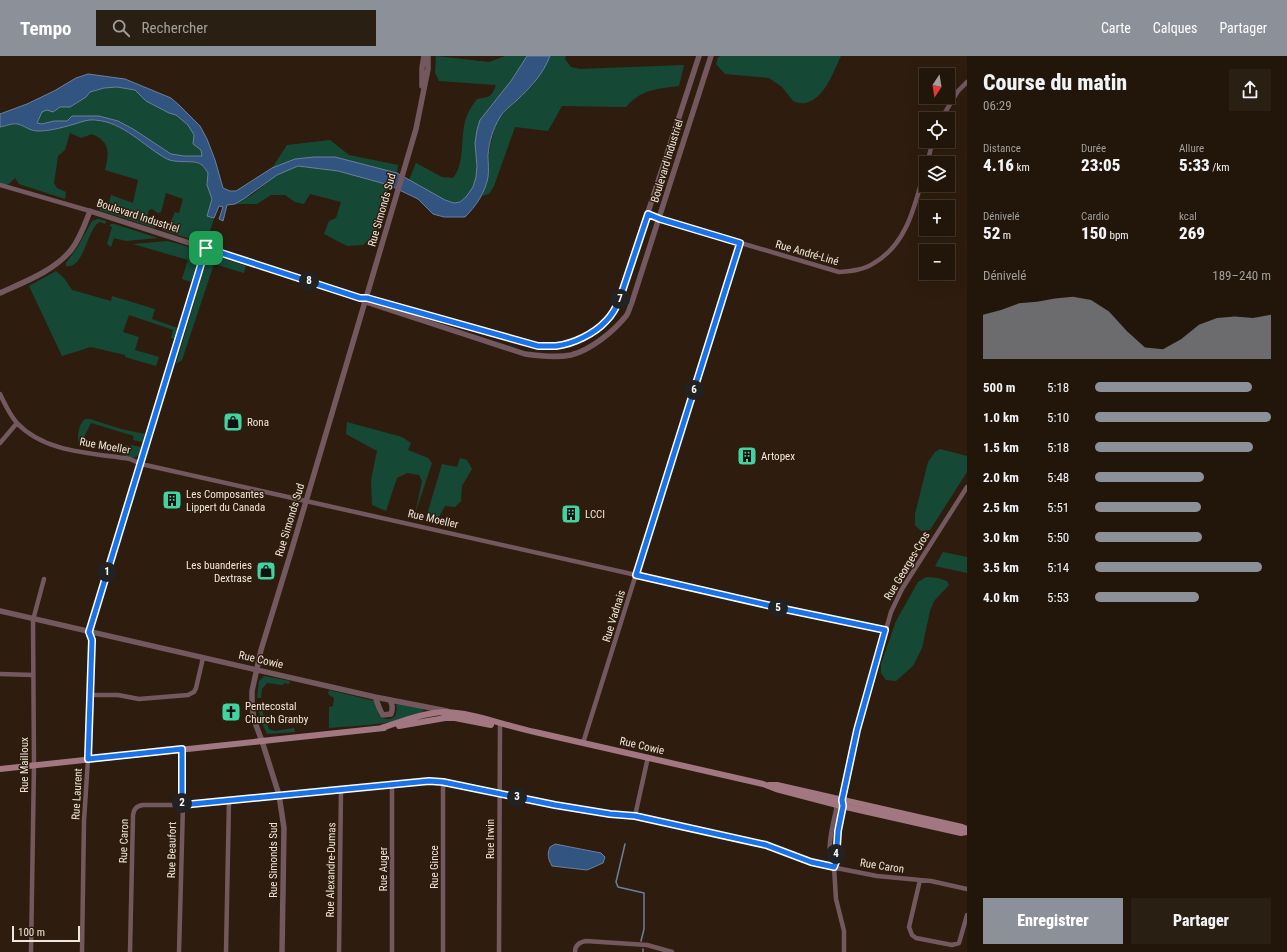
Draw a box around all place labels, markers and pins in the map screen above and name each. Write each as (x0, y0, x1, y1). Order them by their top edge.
pin (189, 231, 223, 265)
pin: 8 (299, 271, 319, 291)
pin: 7 (610, 289, 630, 309)
pin: 6 (684, 380, 704, 400)
shop icon: Rona (222, 411, 244, 433)
place label: Rona (247, 416, 269, 429)
building icon: Artopex (736, 445, 758, 467)
place label: Artopex (761, 450, 795, 463)
place label: Les Composantes Lippert du Canada (186, 488, 265, 514)
building icon: Les Composantes Lippert du Canada (161, 489, 183, 511)
building icon: LCCI (560, 503, 582, 525)
place label: LCCI (585, 508, 605, 521)
place label: Les buanderies Dextrase (186, 559, 252, 585)
shop icon: Les buanderies Dextrase (255, 560, 277, 582)
pin: 1 (97, 562, 117, 582)
pin: 5 (768, 598, 788, 618)
place label: Pentecostal Church Granby (245, 700, 309, 726)
church icon: Pentecostal Church Granby (220, 701, 242, 723)
pin: 3 (507, 787, 527, 807)
pin: 2 (172, 793, 192, 813)
pin: 4 (826, 844, 846, 864)

